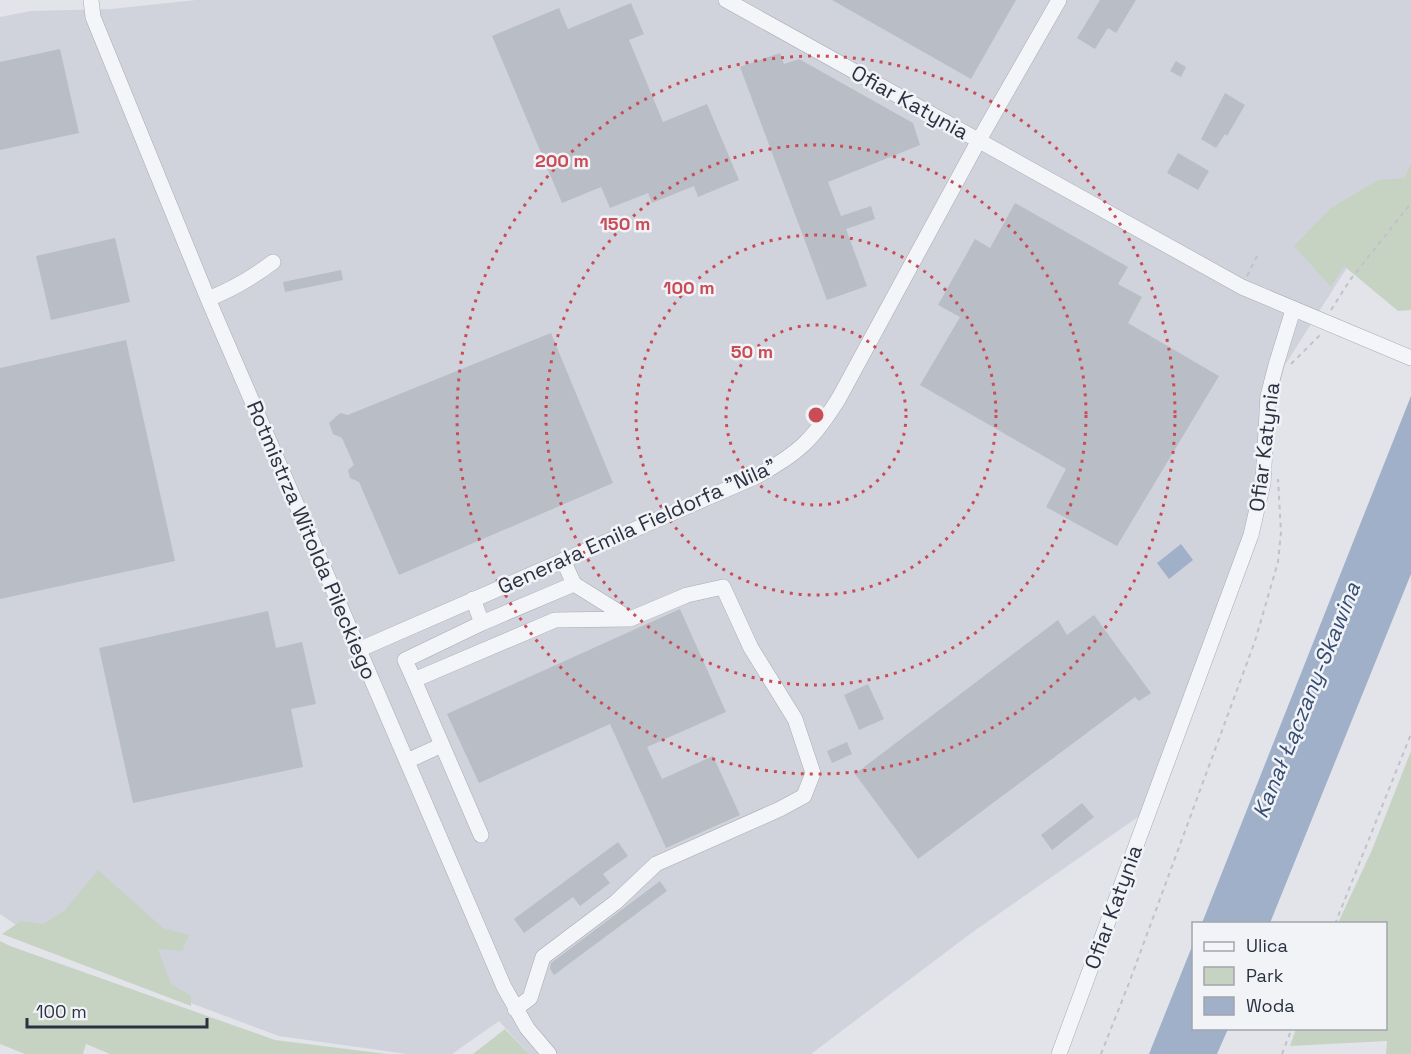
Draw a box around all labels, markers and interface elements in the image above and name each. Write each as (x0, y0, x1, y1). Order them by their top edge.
street label: Ofiar Katynia (847, 59, 973, 145)
text: 200 m (535, 149, 589, 172)
text: 150 m (600, 212, 650, 235)
text: 100 m (663, 276, 715, 299)
text: 50 m (731, 340, 773, 363)
street label: Ofiar Katynia (1243, 381, 1285, 513)
street label: Rotmistrza Witolda Pileckiego (241, 396, 383, 684)
centre of rings (806, 405, 826, 425)
street label: Generała Emila Fieldorfa "Nila" (493, 452, 781, 600)
water label: Kanał Łączany-Skawina (1246, 578, 1366, 822)
street label: Ofiar Katynia (1078, 841, 1148, 973)
legend (1192, 922, 1387, 1030)
text: Ulica (1246, 934, 1288, 957)
text: Park (1246, 964, 1284, 987)
scale bar (27, 991, 207, 1029)
text: Woda (1246, 994, 1295, 1017)
text: 100 m (36, 1000, 87, 1023)

